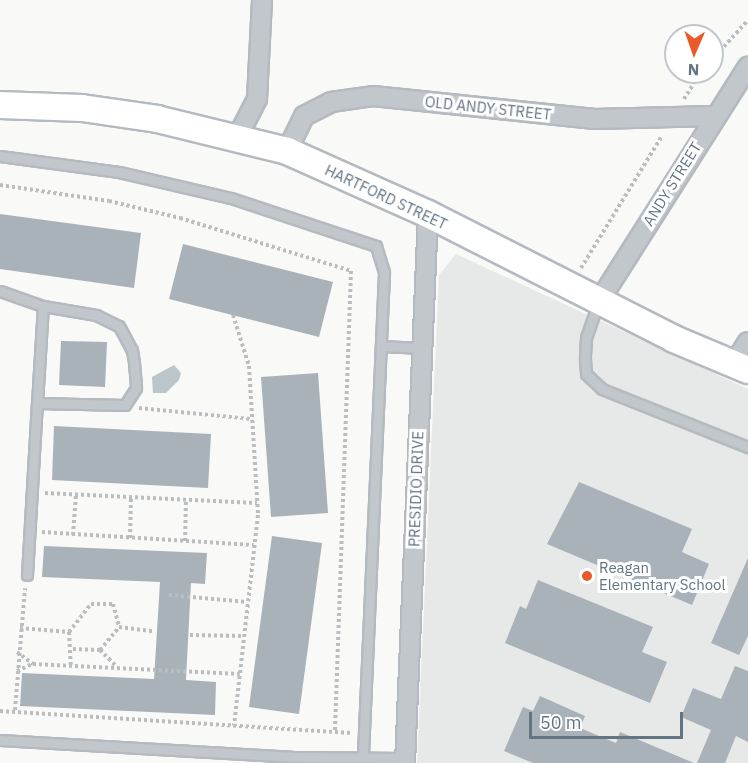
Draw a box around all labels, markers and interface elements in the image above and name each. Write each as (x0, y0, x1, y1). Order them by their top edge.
north arrow (664, 24, 724, 84)
text: N (687, 60, 700, 80)
street label: OLD ANDY STREET (424, 92, 552, 124)
street label: ANDY STREET (639, 139, 705, 229)
street label: HARTFORD STREET (322, 161, 450, 233)
street label: PRESIDIO DRIVE (405, 431, 427, 547)
place label: Reagan Elementary School (599, 558, 726, 593)
marker: Reagan Elementary School (580, 569, 594, 583)
scale bar (532, 700, 686, 738)
text: 50 m (540, 711, 582, 734)

